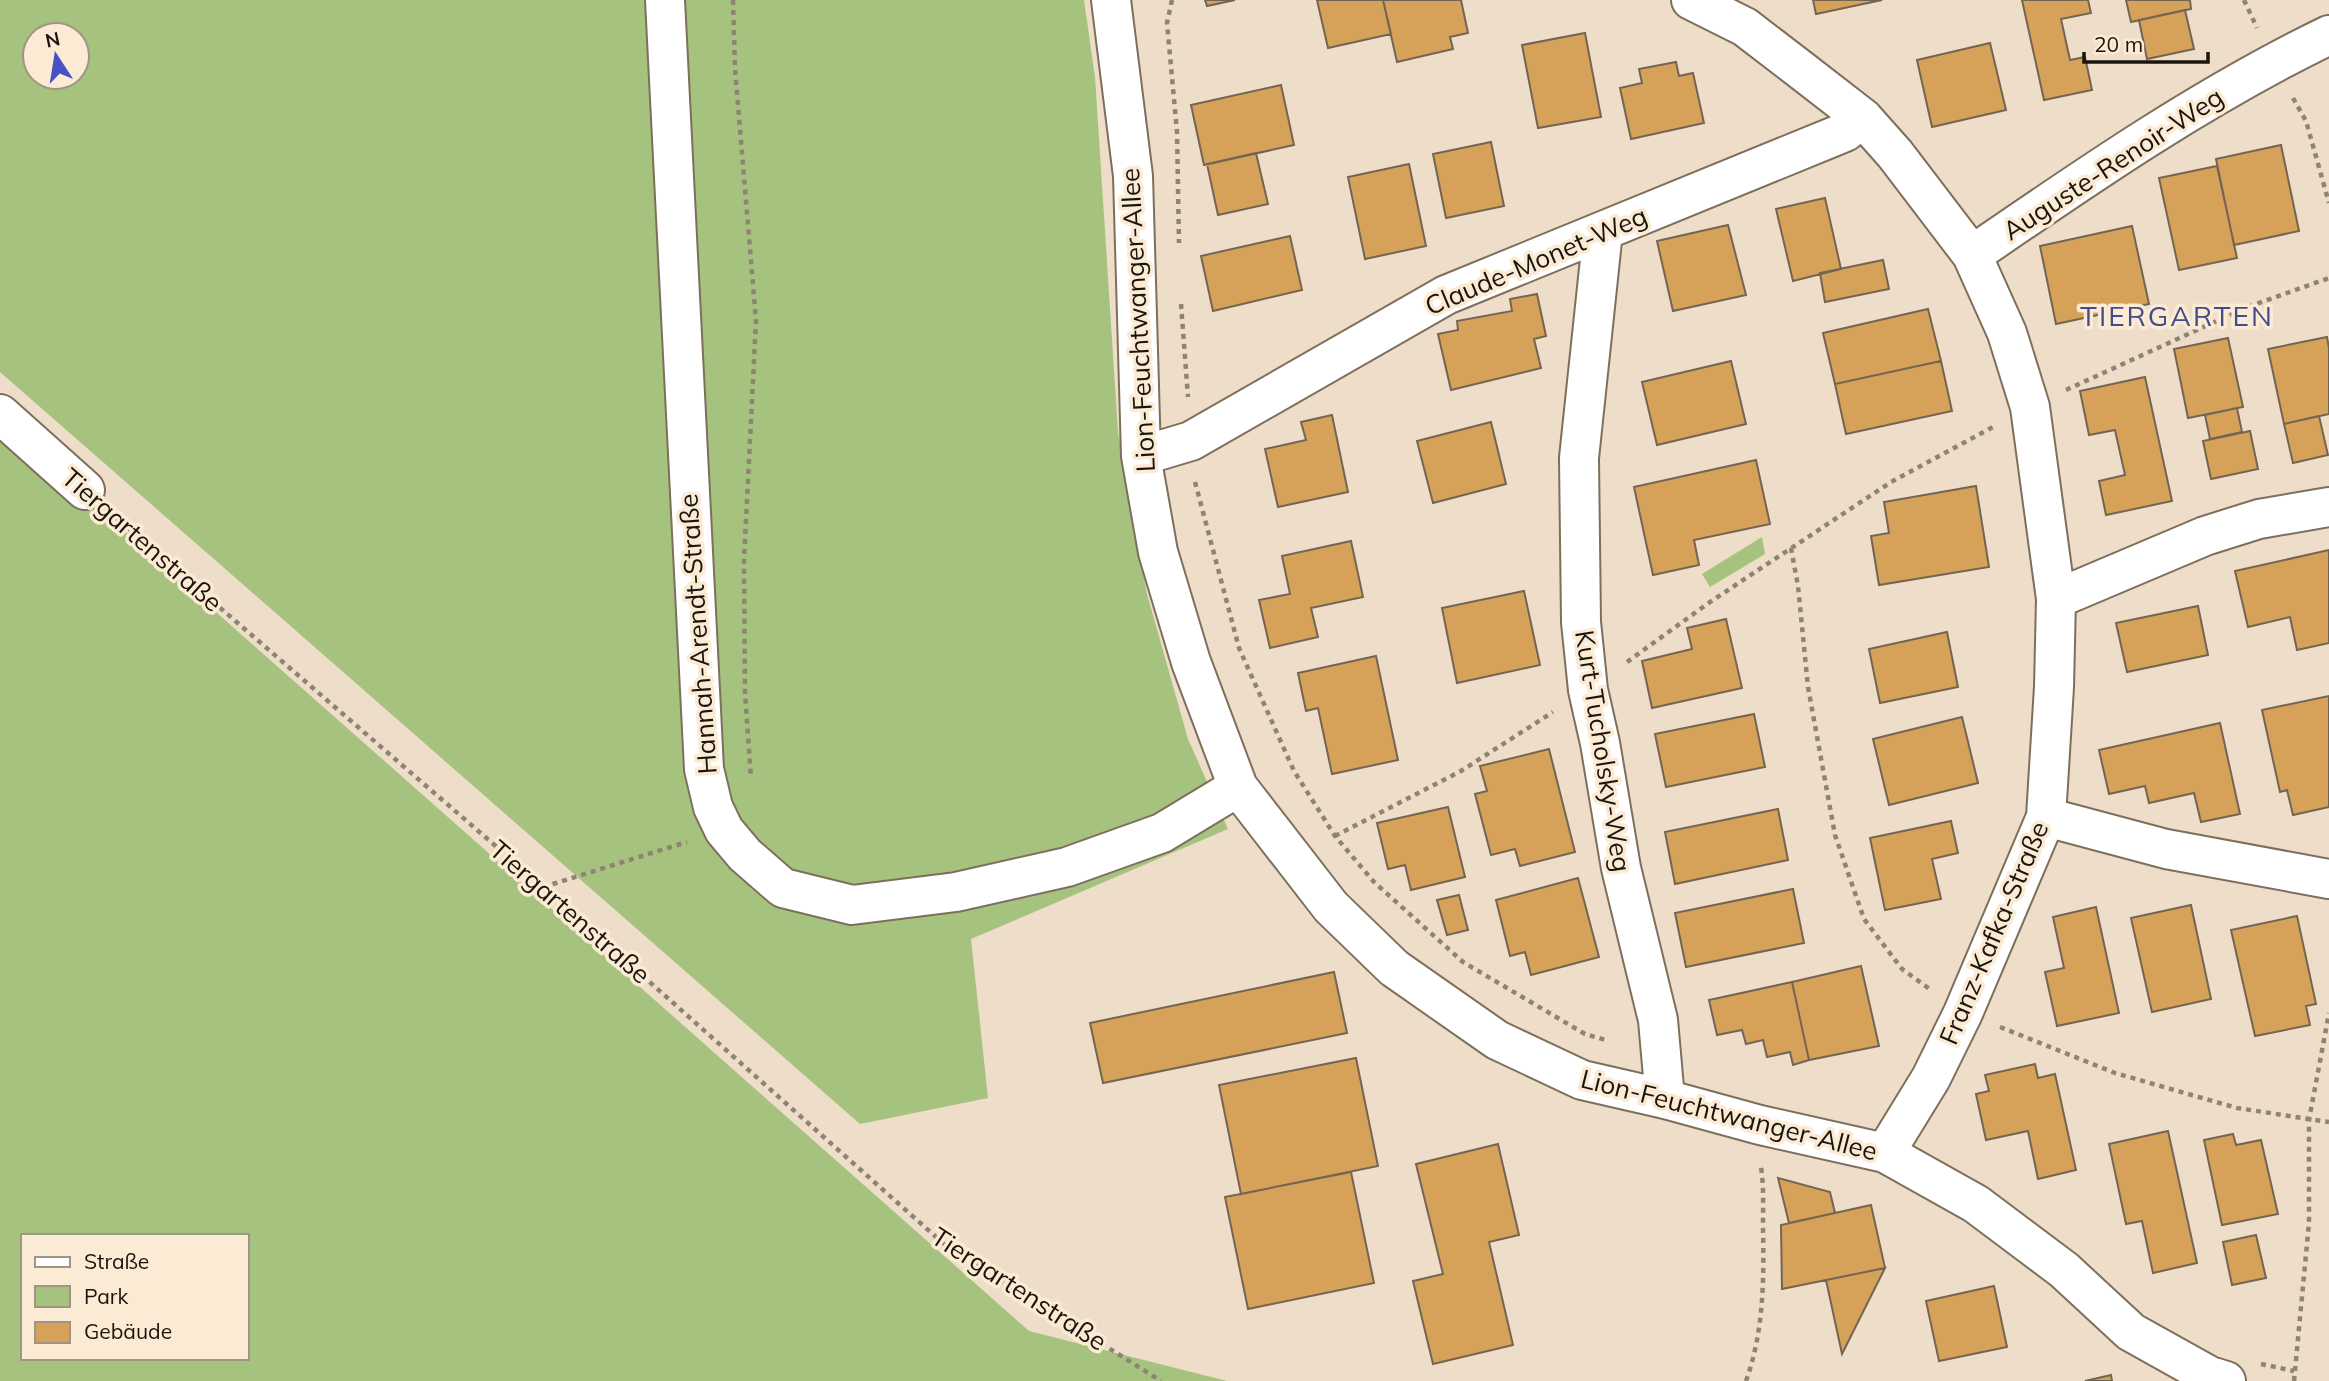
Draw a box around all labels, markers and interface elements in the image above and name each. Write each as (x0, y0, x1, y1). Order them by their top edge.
north arrow (21, 21, 91, 91)
scale bar (2084, 21, 2208, 65)
text: N (43, 26, 62, 53)
text: 20 m (2094, 31, 2143, 57)
street label: Auguste-Renoir-Weg (1996, 80, 2229, 247)
street label: Lion-Feuchtwanger-Allee (1113, 167, 1162, 473)
street label: Claude-Monet-Weg (1420, 199, 1652, 322)
district label: TIERGARTEN (2080, 298, 2274, 333)
street label: Tiergartenstraße (55, 461, 230, 618)
street label: Hannah-Arendt-Straße (671, 493, 724, 775)
street label: Kurt-Tucholsky-Weg (1568, 628, 1639, 874)
street label: Franz-Kafka-Straße (1932, 816, 2055, 1049)
street label: Tiergartenstraße (483, 833, 658, 990)
street label: Lion-Feuchtwanger-Allee (1577, 1062, 1881, 1167)
street label: Tiergartenstraße (925, 1220, 1113, 1358)
legend (21, 1234, 248, 1360)
text: Straße (84, 1248, 149, 1274)
text: Park (84, 1283, 128, 1309)
text: Gebäude (84, 1318, 172, 1344)

